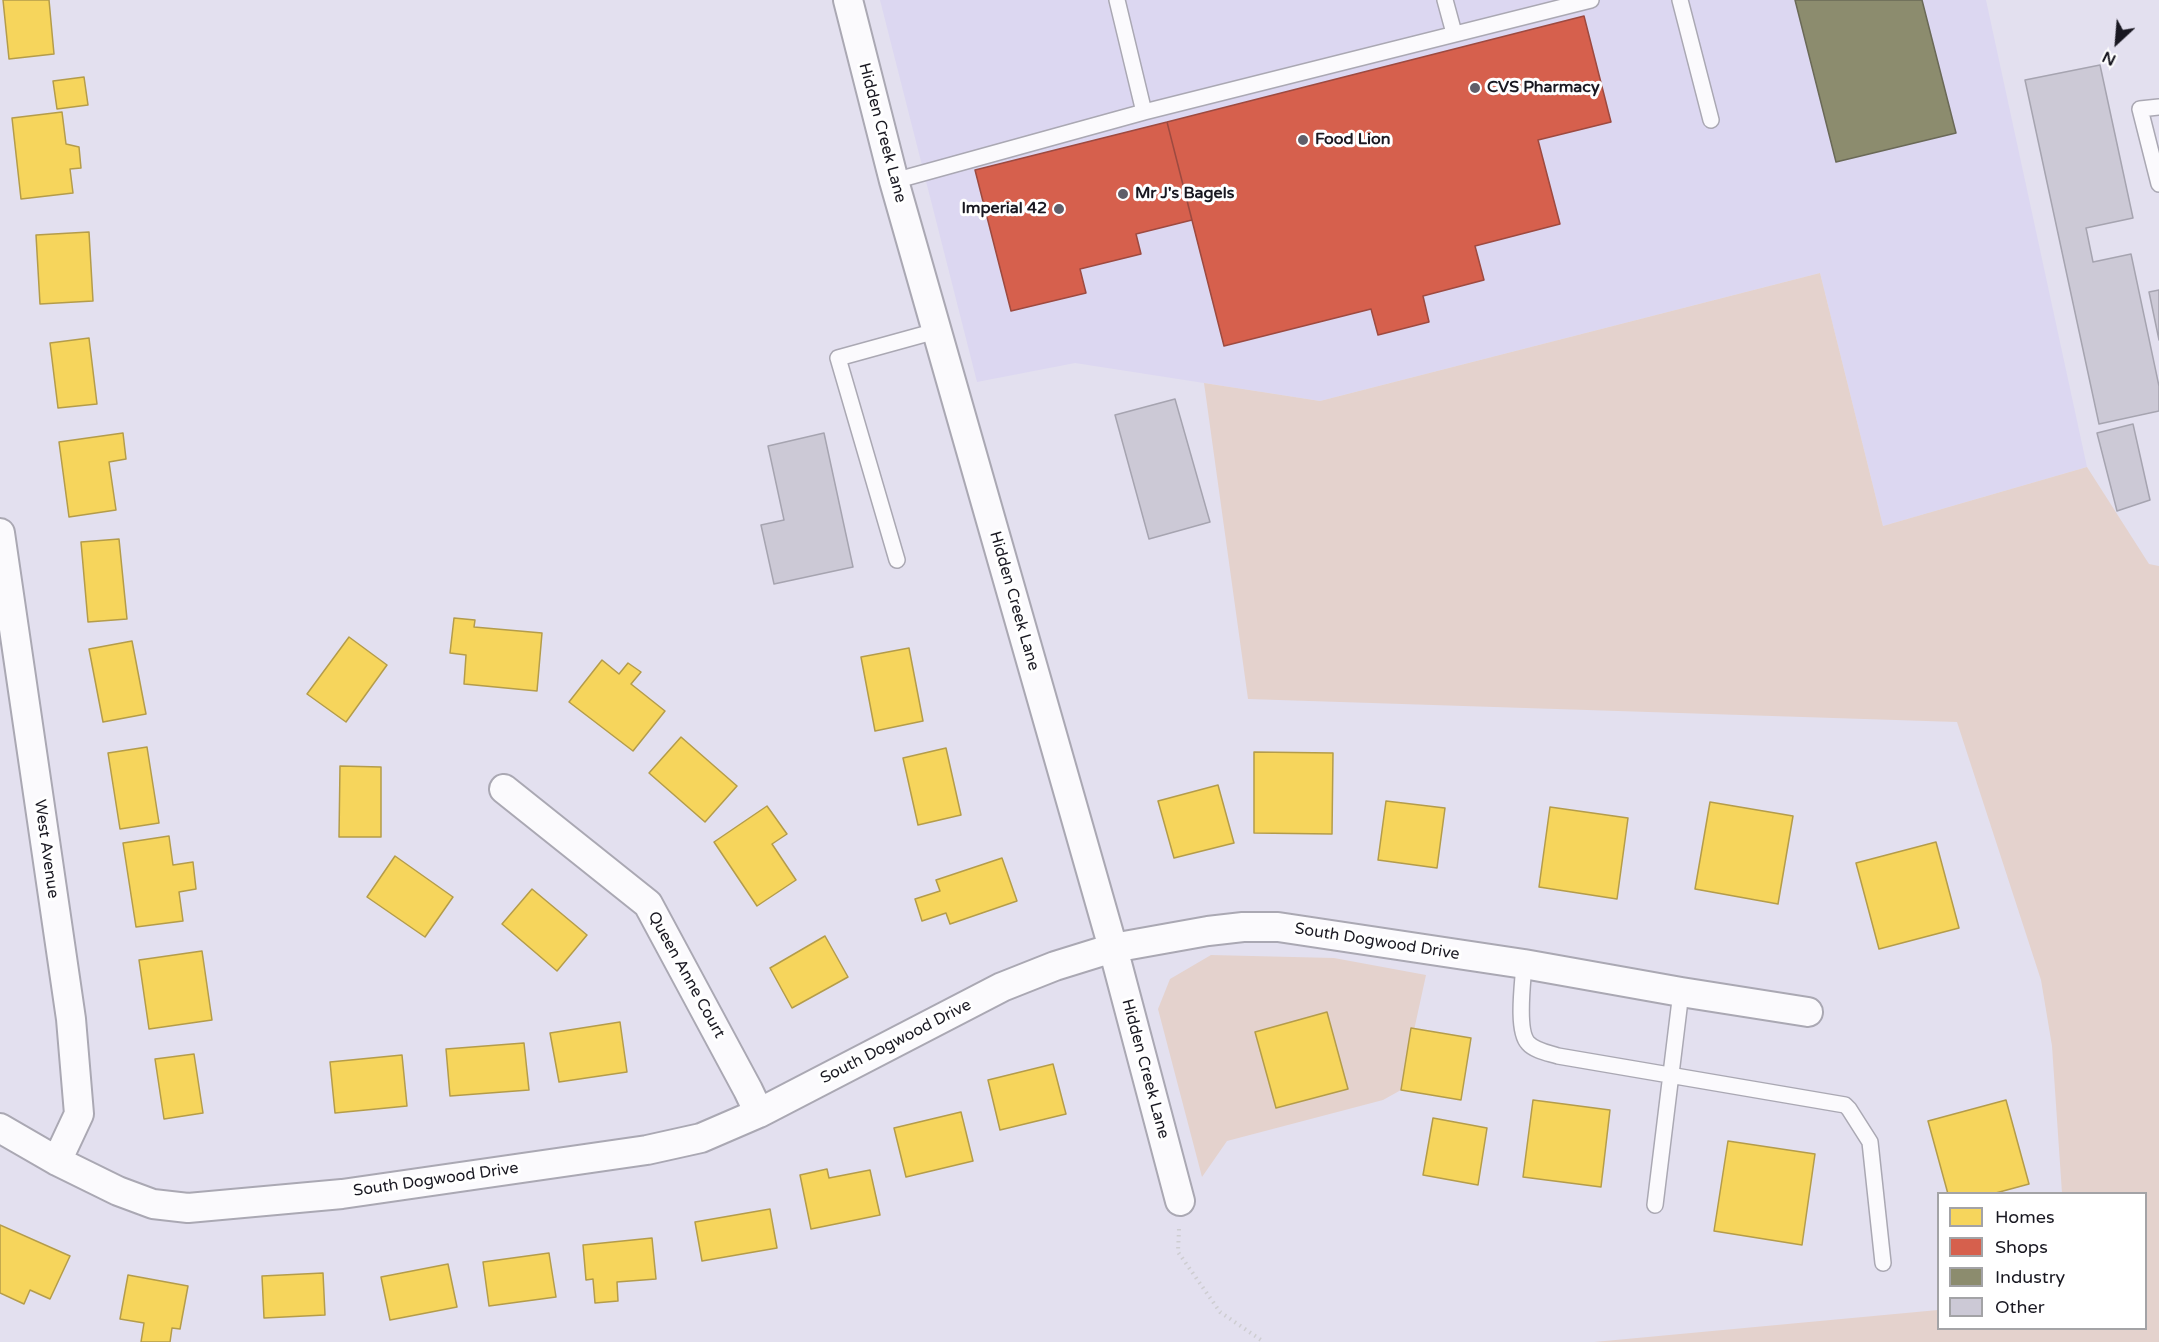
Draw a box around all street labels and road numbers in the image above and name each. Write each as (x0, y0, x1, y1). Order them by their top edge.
street label: Hidden Creek Lane (854, 61, 910, 205)
street label: Hidden Creek Lane (985, 529, 1043, 673)
street label: West Avenue (30, 798, 62, 900)
street label: Queen Anne Court (643, 908, 729, 1042)
street label: South Dogwood Drive (1293, 919, 1461, 965)
street label: South Dogwood Drive (817, 996, 975, 1088)
street label: Hidden Creek Lane (1117, 997, 1173, 1141)
street label: South Dogwood Drive (352, 1159, 520, 1201)

